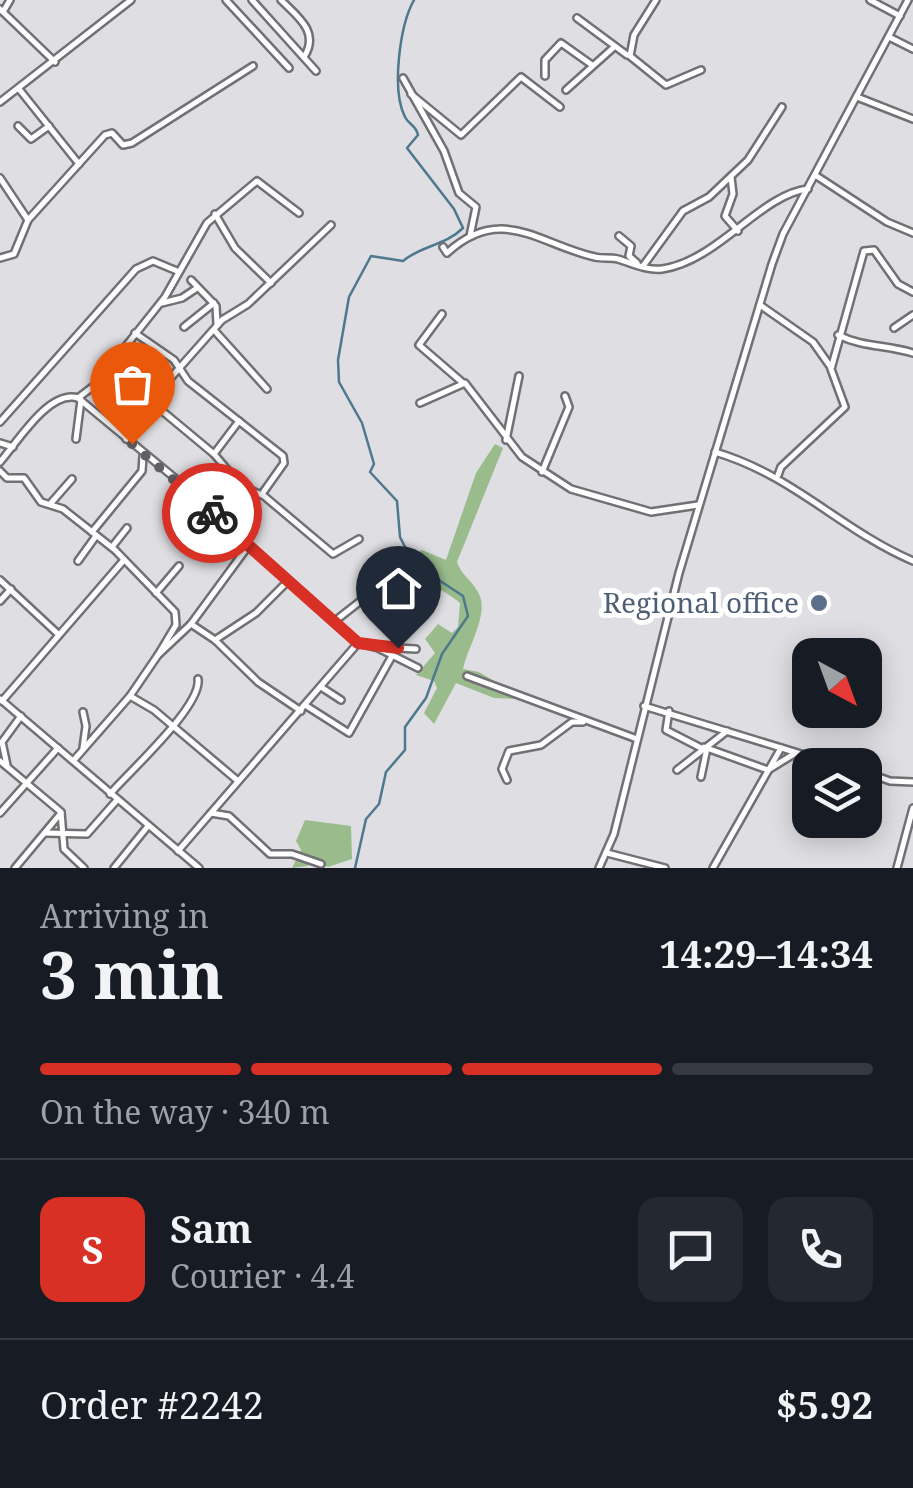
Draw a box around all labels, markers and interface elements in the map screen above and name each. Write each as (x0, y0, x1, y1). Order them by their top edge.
pin (90, 342, 175, 445)
icon: bag (105, 357, 160, 412)
courier (162, 463, 262, 563)
icon: bike (185, 486, 240, 541)
pin (356, 546, 441, 649)
icon: home (371, 561, 426, 616)
place label: Regional office (603, 583, 799, 621)
marker: Regional office (808, 592, 830, 614)
north arrow (792, 638, 882, 728)
map controls (792, 638, 882, 838)
button: layers (792, 748, 882, 838)
text: Arriving in (40, 894, 209, 937)
text: 14:29–14:34 (659, 927, 873, 979)
text: 3 min (40, 930, 224, 1018)
text: On the way · 340 m (40, 1090, 330, 1133)
button: chat (638, 1197, 743, 1302)
button: phone (768, 1197, 873, 1302)
text: Sam (170, 1202, 252, 1254)
text: S (81, 1223, 104, 1275)
text: Courier · 4.4 (170, 1254, 354, 1297)
text: Order #2242 (40, 1378, 264, 1430)
text: $5.92 (776, 1378, 873, 1430)

